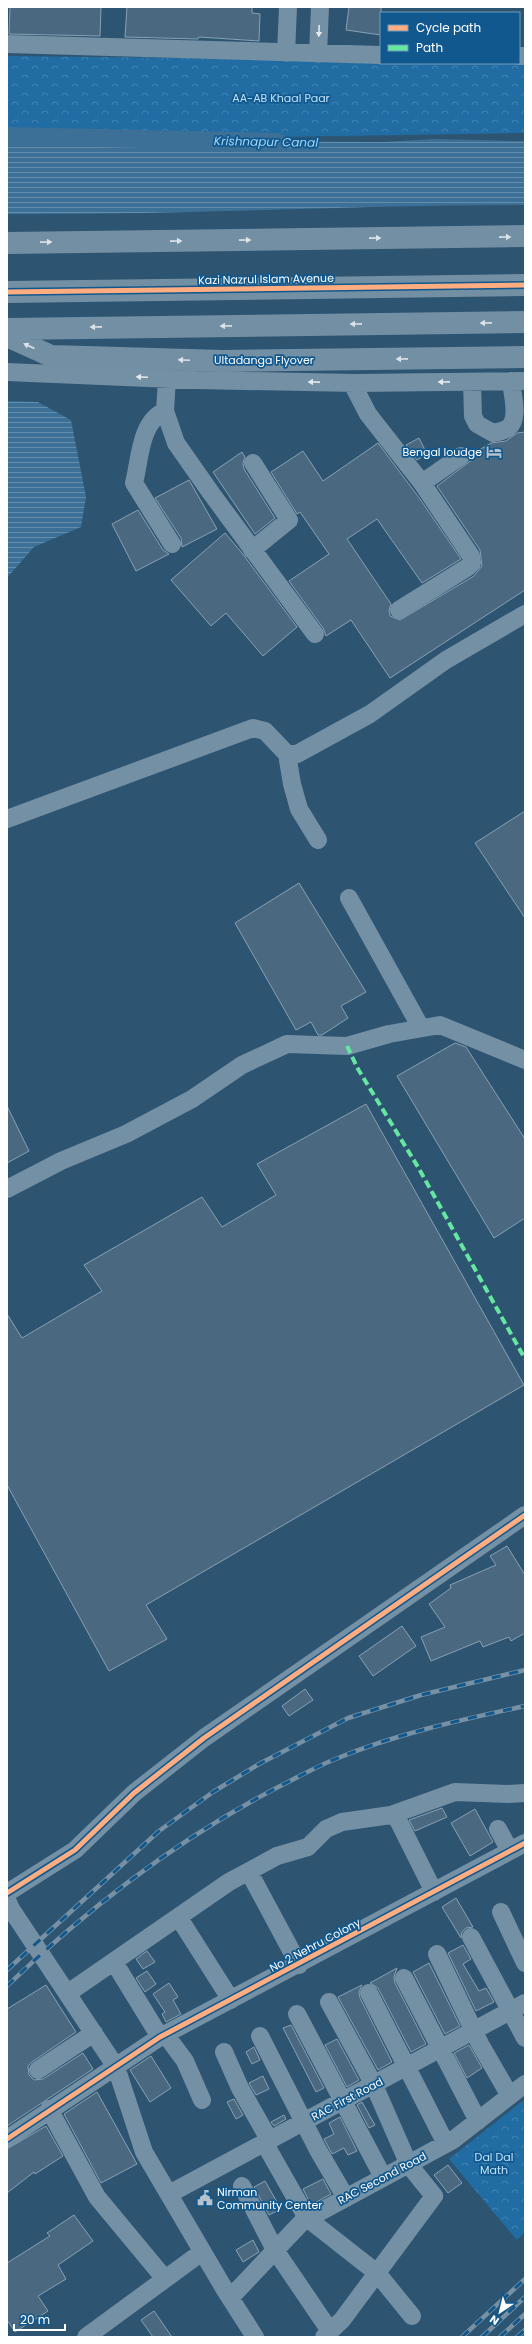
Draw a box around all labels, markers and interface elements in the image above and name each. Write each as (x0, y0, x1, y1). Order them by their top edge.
legend (380, 12, 520, 64)
text: Cycle path (416, 19, 481, 36)
one-way arrow (315, 25, 322, 37)
text: Path (416, 39, 443, 56)
park label: AA-AB Khaal Paar (232, 90, 330, 106)
water label: Krishnapur Canal (214, 132, 318, 151)
one-way arrow (499, 233, 511, 240)
one-way arrow (369, 235, 382, 241)
one-way arrow (239, 237, 252, 243)
one-way arrow (170, 238, 183, 244)
one-way arrow (40, 239, 53, 245)
street label: Kazi Nazrul Islam Avenue (198, 270, 334, 288)
one-way arrow (479, 320, 492, 326)
one-way arrow (349, 321, 362, 327)
one-way arrow (219, 323, 232, 329)
one-way arrow (89, 324, 102, 330)
one-way arrow (23, 343, 34, 349)
street label: Ultadanga Flyover (214, 352, 314, 368)
one-way arrow (395, 356, 408, 362)
one-way arrow (177, 357, 190, 363)
one-way arrow (136, 374, 148, 381)
one-way arrow (307, 379, 320, 385)
one-way arrow (437, 379, 450, 385)
hotel icon: Bengal loudge (485, 443, 503, 461)
place label: Bengal loudge (402, 444, 482, 460)
street label: No 2 Nehru Colony (267, 1914, 364, 1976)
street label: RAC First Road (308, 2073, 386, 2125)
street label: RAC Second Road (335, 2148, 429, 2208)
park label: Dal Dal Math (475, 2149, 513, 2178)
place label: Nirman Community Center (217, 2184, 322, 2213)
public building icon: Nirman Community Center (196, 2189, 214, 2207)
north arrow (480, 2292, 520, 2332)
scale bar (14, 2306, 65, 2332)
text: 20 m (20, 2311, 50, 2328)
text: N (486, 2311, 502, 2329)

